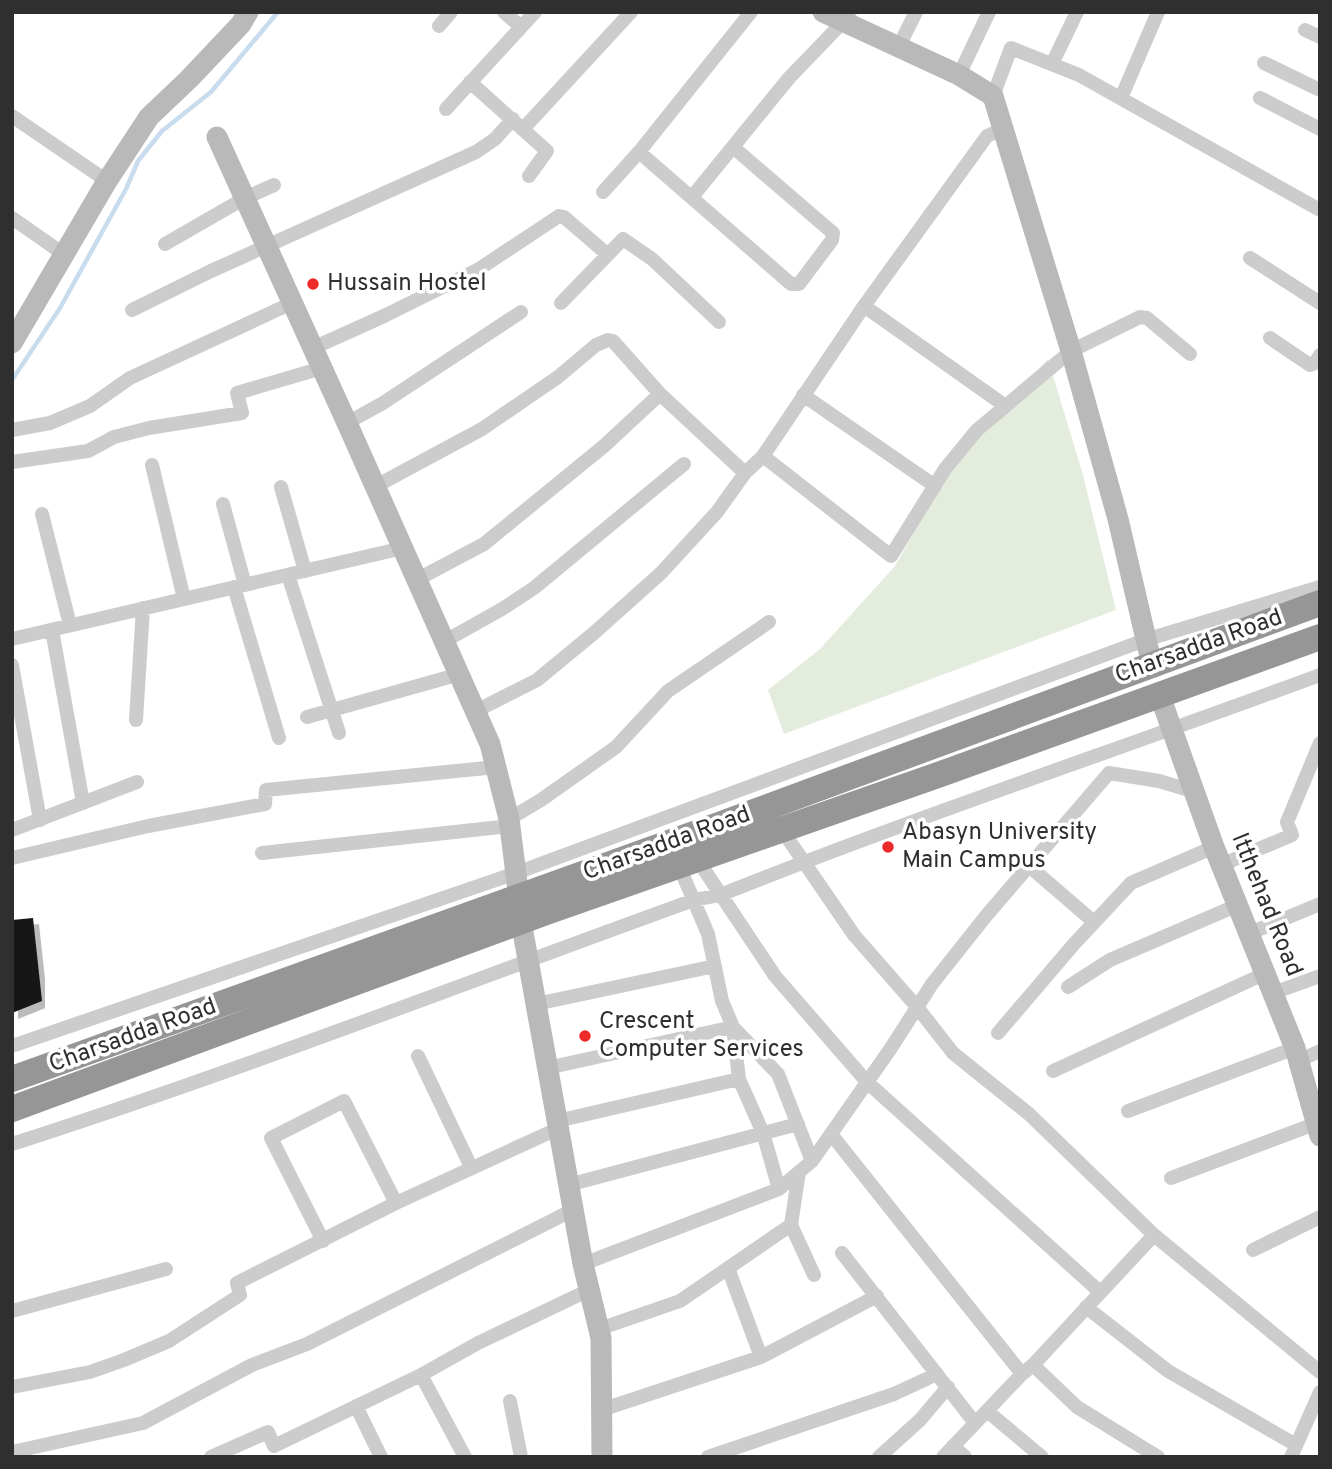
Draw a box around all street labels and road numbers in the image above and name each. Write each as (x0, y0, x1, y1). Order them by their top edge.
street label: Charsadda Road (1111, 603, 1287, 691)
street label: Charsadda Road (579, 800, 755, 888)
street label: Itthehad Road (1224, 829, 1308, 981)
street label: Charsadda Road (45, 992, 221, 1080)

